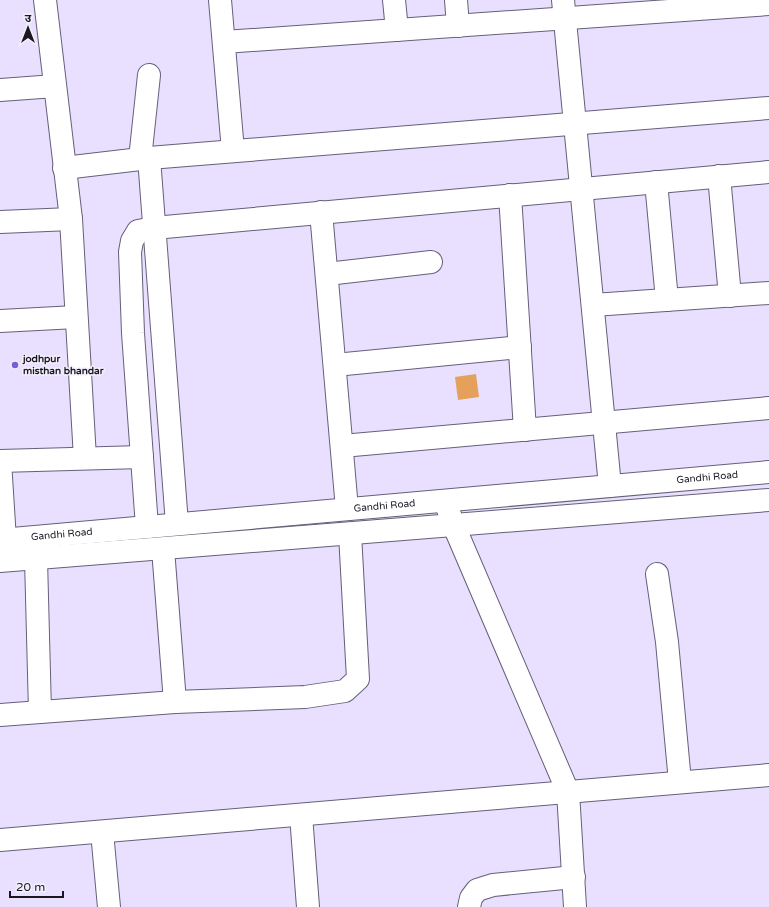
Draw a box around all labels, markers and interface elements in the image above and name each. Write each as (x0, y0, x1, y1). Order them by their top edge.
north arrow (8, 8, 48, 48)
text: उ (25, 12, 32, 25)
place label: jodhpur misthan bhandar (22, 353, 104, 377)
marker: jodhpur misthan bhandar (10, 360, 20, 370)
street label: Gandhi Road (676, 469, 739, 486)
street label: Gandhi Road (353, 497, 416, 515)
street label: Gandhi Road (30, 526, 93, 543)
scale bar (10, 873, 63, 899)
text: 20 m (16, 880, 45, 894)

